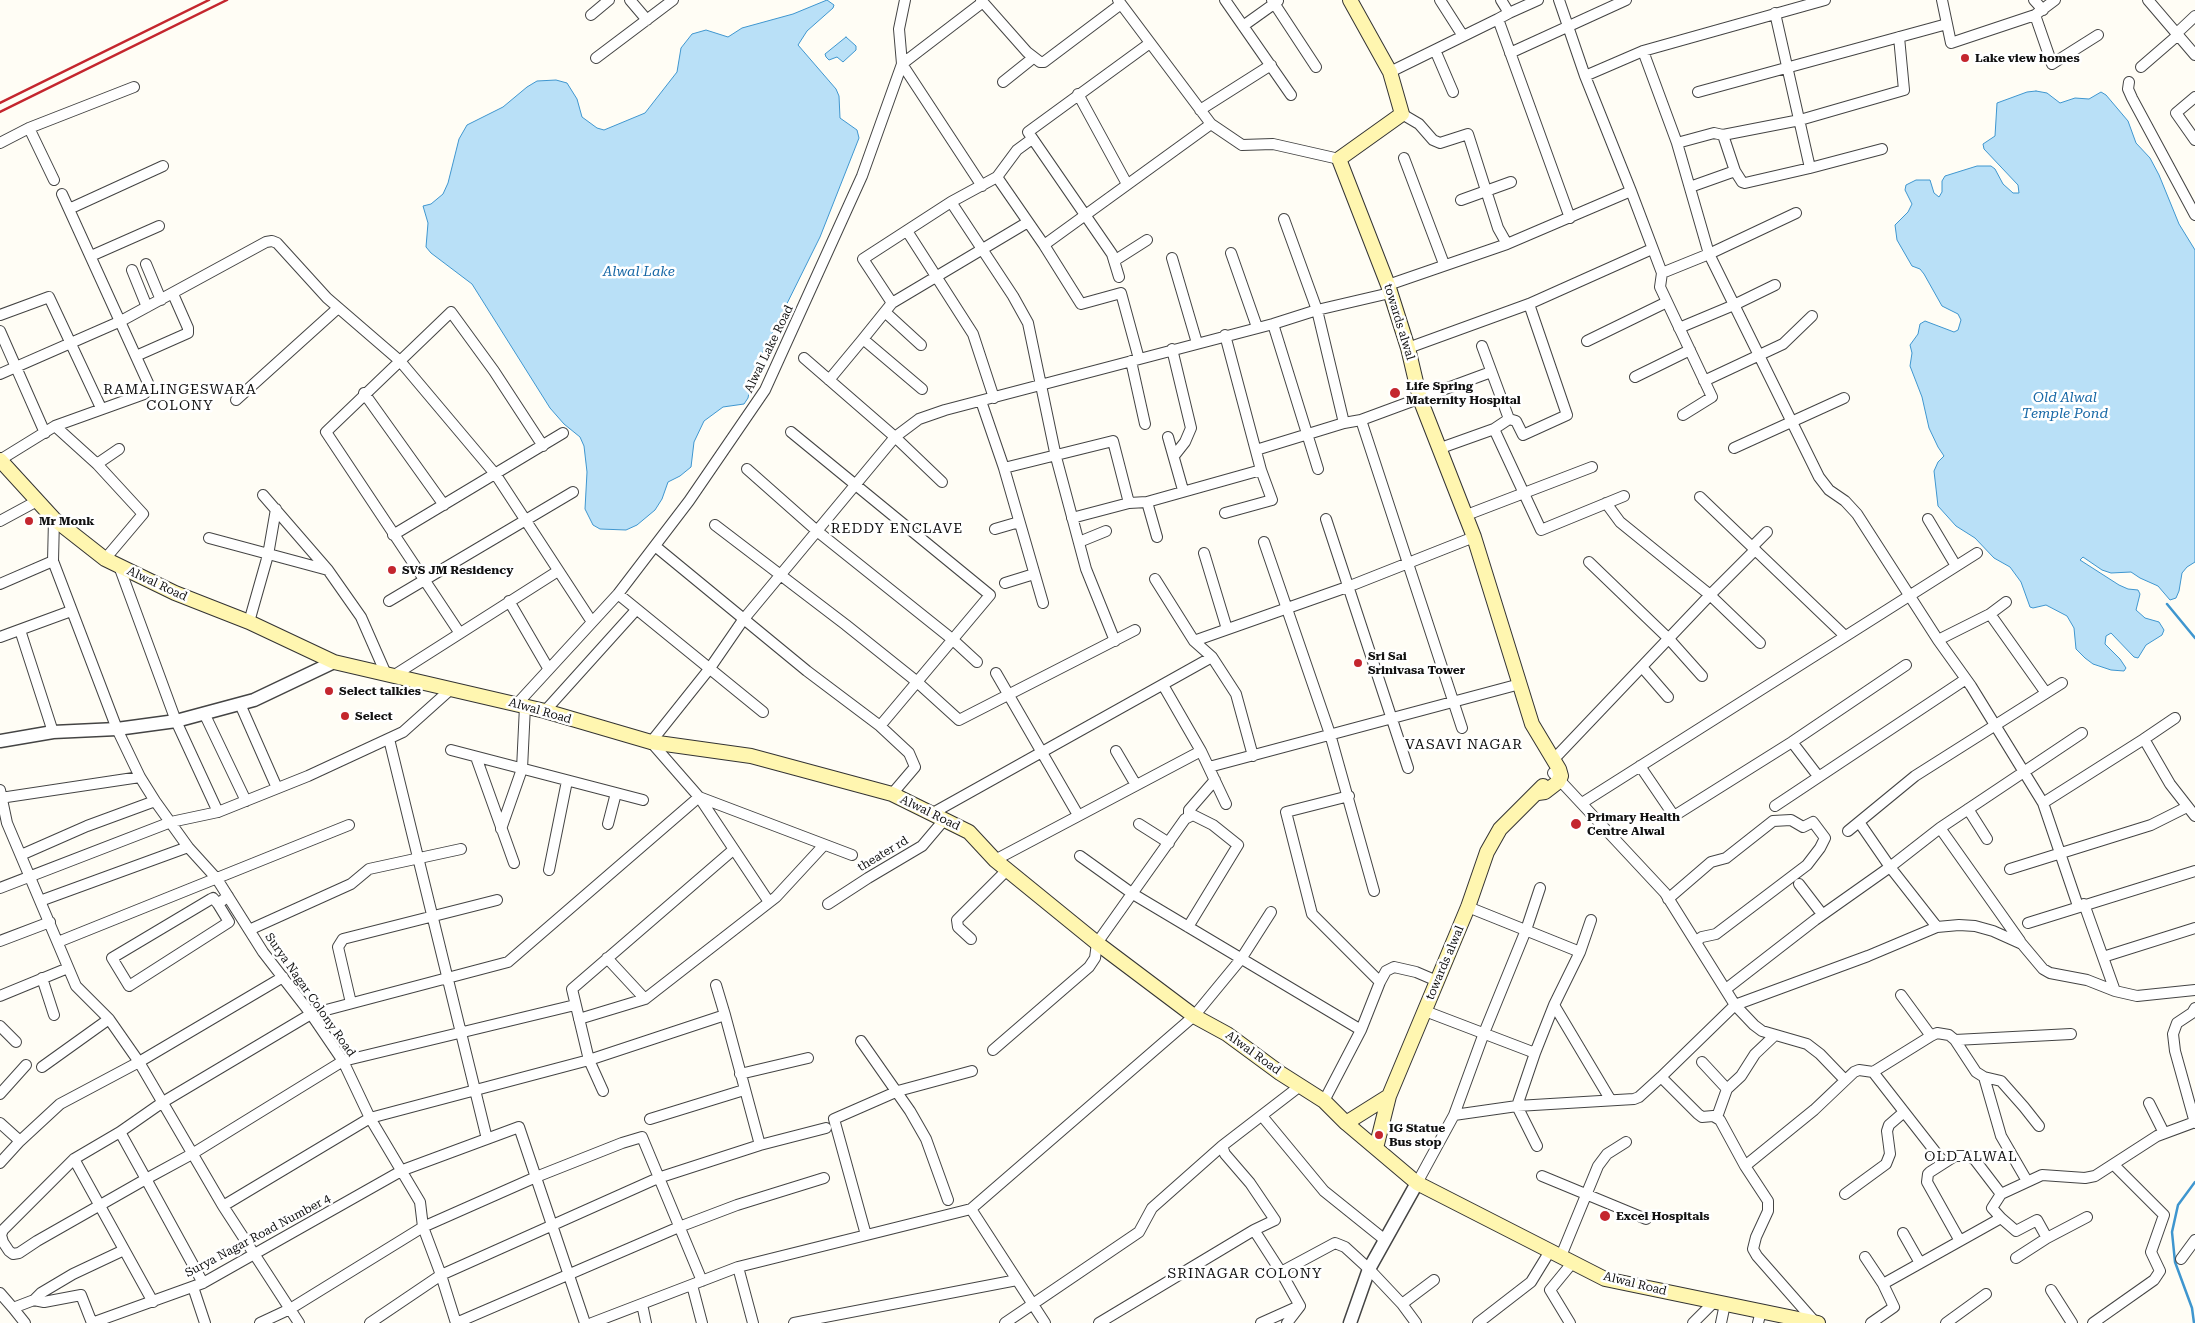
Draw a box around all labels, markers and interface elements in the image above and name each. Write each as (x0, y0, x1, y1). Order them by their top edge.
place label: Lake view homes (1975, 51, 2080, 65)
marker: Lake view homes (1959, 52, 1971, 64)
water label: Alwal Lake (603, 264, 675, 280)
street label: towards alwal (1381, 282, 1417, 362)
street label: Alwal Lake Road (742, 303, 796, 395)
place label: Life Spring Maternity Hospital (1406, 379, 1521, 407)
district label: RAMALINGESWARA COLONY (102, 382, 258, 414)
marker: Life Spring Maternity Hospital (1388, 386, 1402, 400)
water label: Old Alwal Temple Pond (2022, 390, 2108, 422)
place label: Mr Monk (39, 514, 95, 528)
marker: Mr Monk (23, 515, 35, 527)
district label: REDDY ENCLAVE (829, 521, 965, 537)
place label: SVS JM Residency (402, 563, 514, 577)
street label: Alwal Road (125, 564, 189, 604)
marker: SVS JM Residency (386, 564, 398, 576)
place label: Sri Sai Srinivasa Tower (1368, 649, 1465, 677)
marker: Sri Sai Srinivasa Tower (1352, 657, 1364, 669)
place label: Select talkies (339, 684, 421, 698)
marker: Select talkies (323, 685, 335, 697)
street label: Alwal Road (507, 695, 573, 727)
place label: Select (355, 709, 393, 723)
marker: Select (339, 710, 351, 722)
district label: VASAVI NAGAR (1403, 737, 1525, 753)
street label: Alwal Road (898, 792, 962, 834)
place label: Primary Health Centre Alwal (1587, 810, 1680, 838)
marker: Primary Health Centre Alwal (1569, 817, 1583, 831)
street label: theater rd (855, 833, 911, 875)
street label: towards alwal (1423, 924, 1467, 1002)
street label: Surya Nagar Colony Road (262, 930, 358, 1060)
street label: Alwal Road (1223, 1028, 1283, 1078)
place label: IG Statue Bus stop (1389, 1121, 1445, 1149)
marker: IG Statue Bus stop (1373, 1129, 1385, 1141)
district label: OLD ALWAL (1923, 1149, 2019, 1165)
street label: Surya Nagar Road Number 4 (183, 1191, 333, 1281)
marker: Excel Hospitals (1598, 1209, 1612, 1223)
place label: Excel Hospitals (1616, 1209, 1709, 1223)
district label: SRINAGAR COLONY (1166, 1266, 1324, 1282)
street label: Alwal Road (1602, 1269, 1668, 1299)

